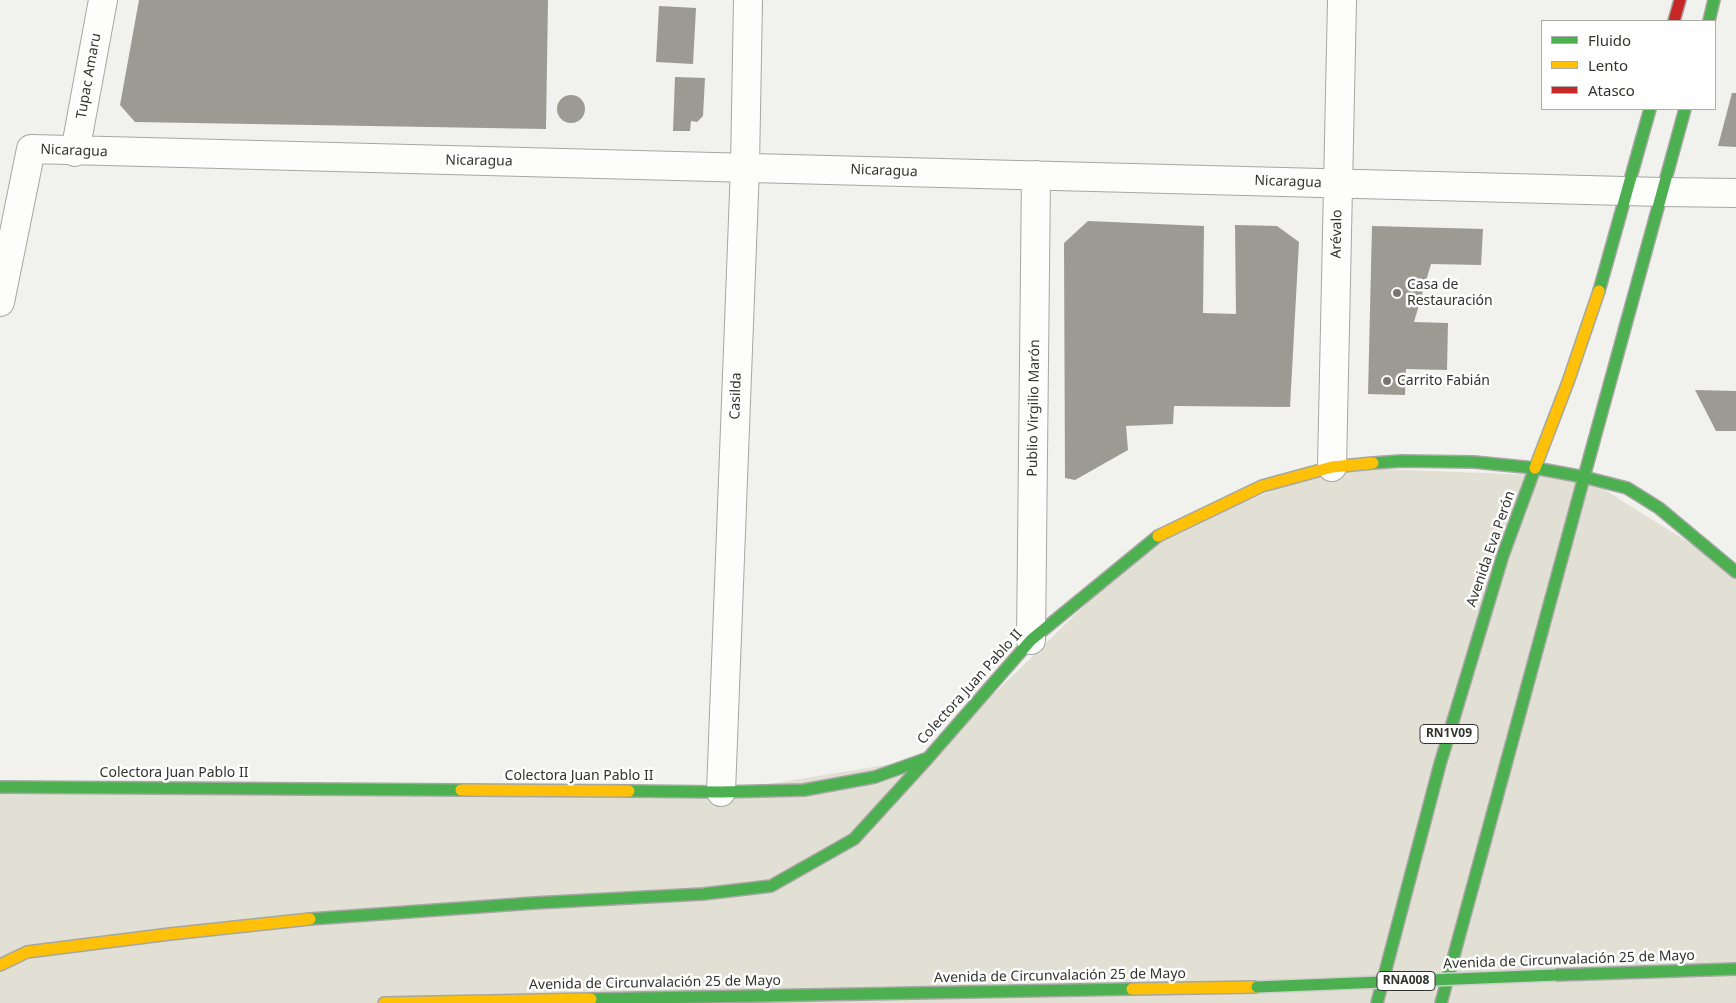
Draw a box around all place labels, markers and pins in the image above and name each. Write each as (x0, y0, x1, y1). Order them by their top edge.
place label: Casa de Restauración (1407, 277, 1493, 310)
marker: Casa de Restauración (1391, 287, 1403, 299)
place label: Carrito Fabián (1397, 373, 1490, 389)
marker: Carrito Fabián (1381, 375, 1393, 387)

